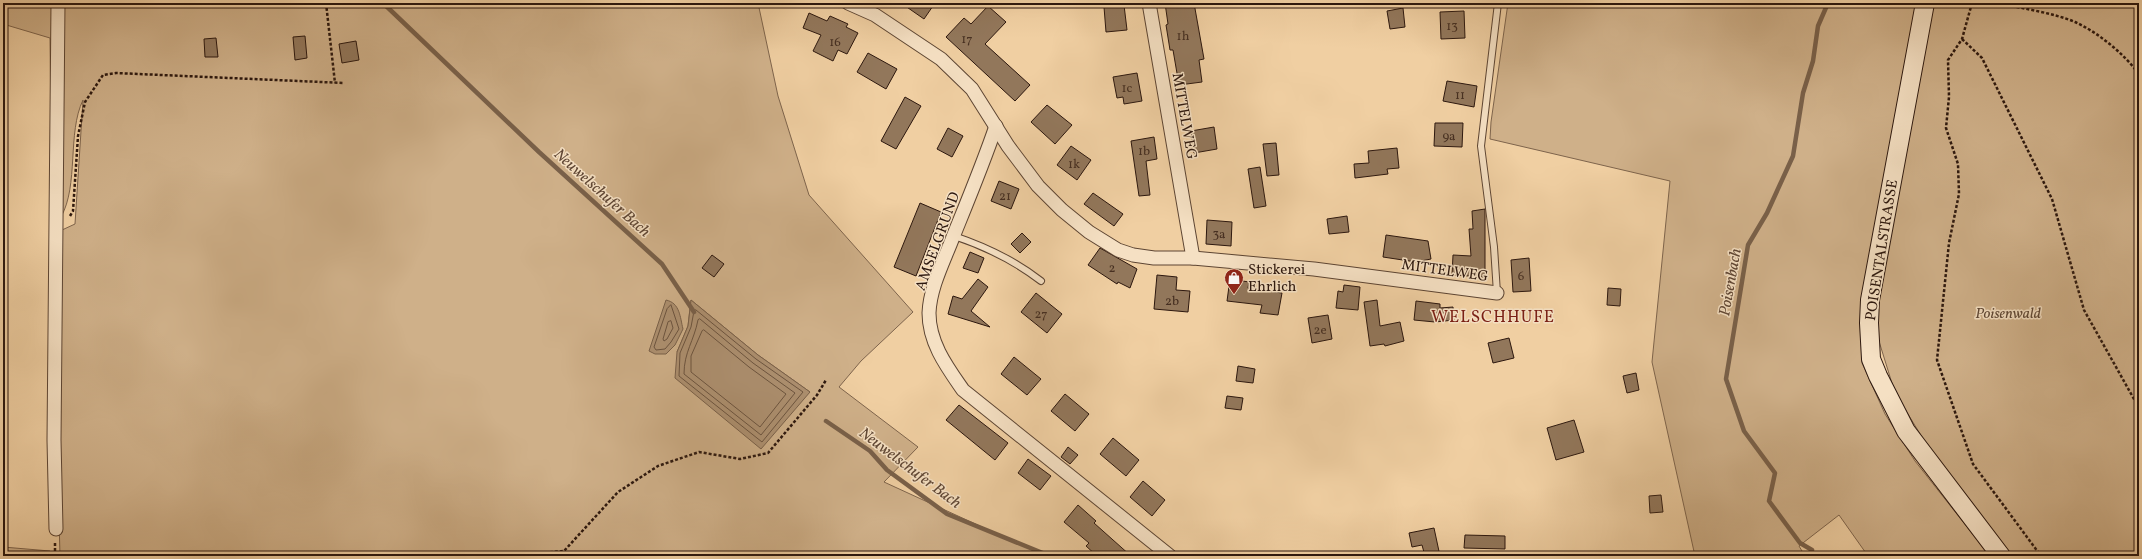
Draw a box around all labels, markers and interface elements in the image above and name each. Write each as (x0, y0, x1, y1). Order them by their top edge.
house number: 13 (1446, 18, 1458, 36)
house number: 1h (1177, 28, 1190, 46)
house number: 17 (961, 31, 973, 49)
house number: 16 (829, 34, 841, 52)
street label: MITTELWEG (1166, 71, 1201, 161)
house number: 1c (1122, 80, 1133, 98)
house number: 11 (1455, 87, 1465, 105)
house number: 9a (1442, 128, 1456, 146)
house number: 1b (1138, 143, 1150, 161)
water label: Neuwelschufer Bach (549, 144, 655, 243)
house number: 1k (1068, 156, 1080, 174)
street label: POISENTALSTRASSE (1861, 178, 1904, 322)
house number: 21 (999, 188, 1011, 206)
street label: AMSELGRUND (911, 189, 966, 294)
house number: 3a (1212, 226, 1226, 244)
water label: Poisenbach (1714, 247, 1748, 318)
street label: MITTELWEG (1400, 255, 1490, 288)
house number: 2 (1109, 260, 1116, 278)
place label: Stickerei Ehrlich (1248, 260, 1305, 298)
shop icon: Stickerei Ehrlich (1223, 267, 1245, 295)
house number: 6 (1518, 268, 1525, 286)
house number: 2b (1165, 293, 1179, 311)
park label: Poisenwald (1975, 304, 2041, 325)
house number: 27 (1035, 306, 1047, 324)
district label: WELSCHHUFE (1431, 306, 1555, 329)
house number: 2e (1313, 322, 1327, 340)
water label: Neuwelschufer Bach (854, 423, 966, 514)

